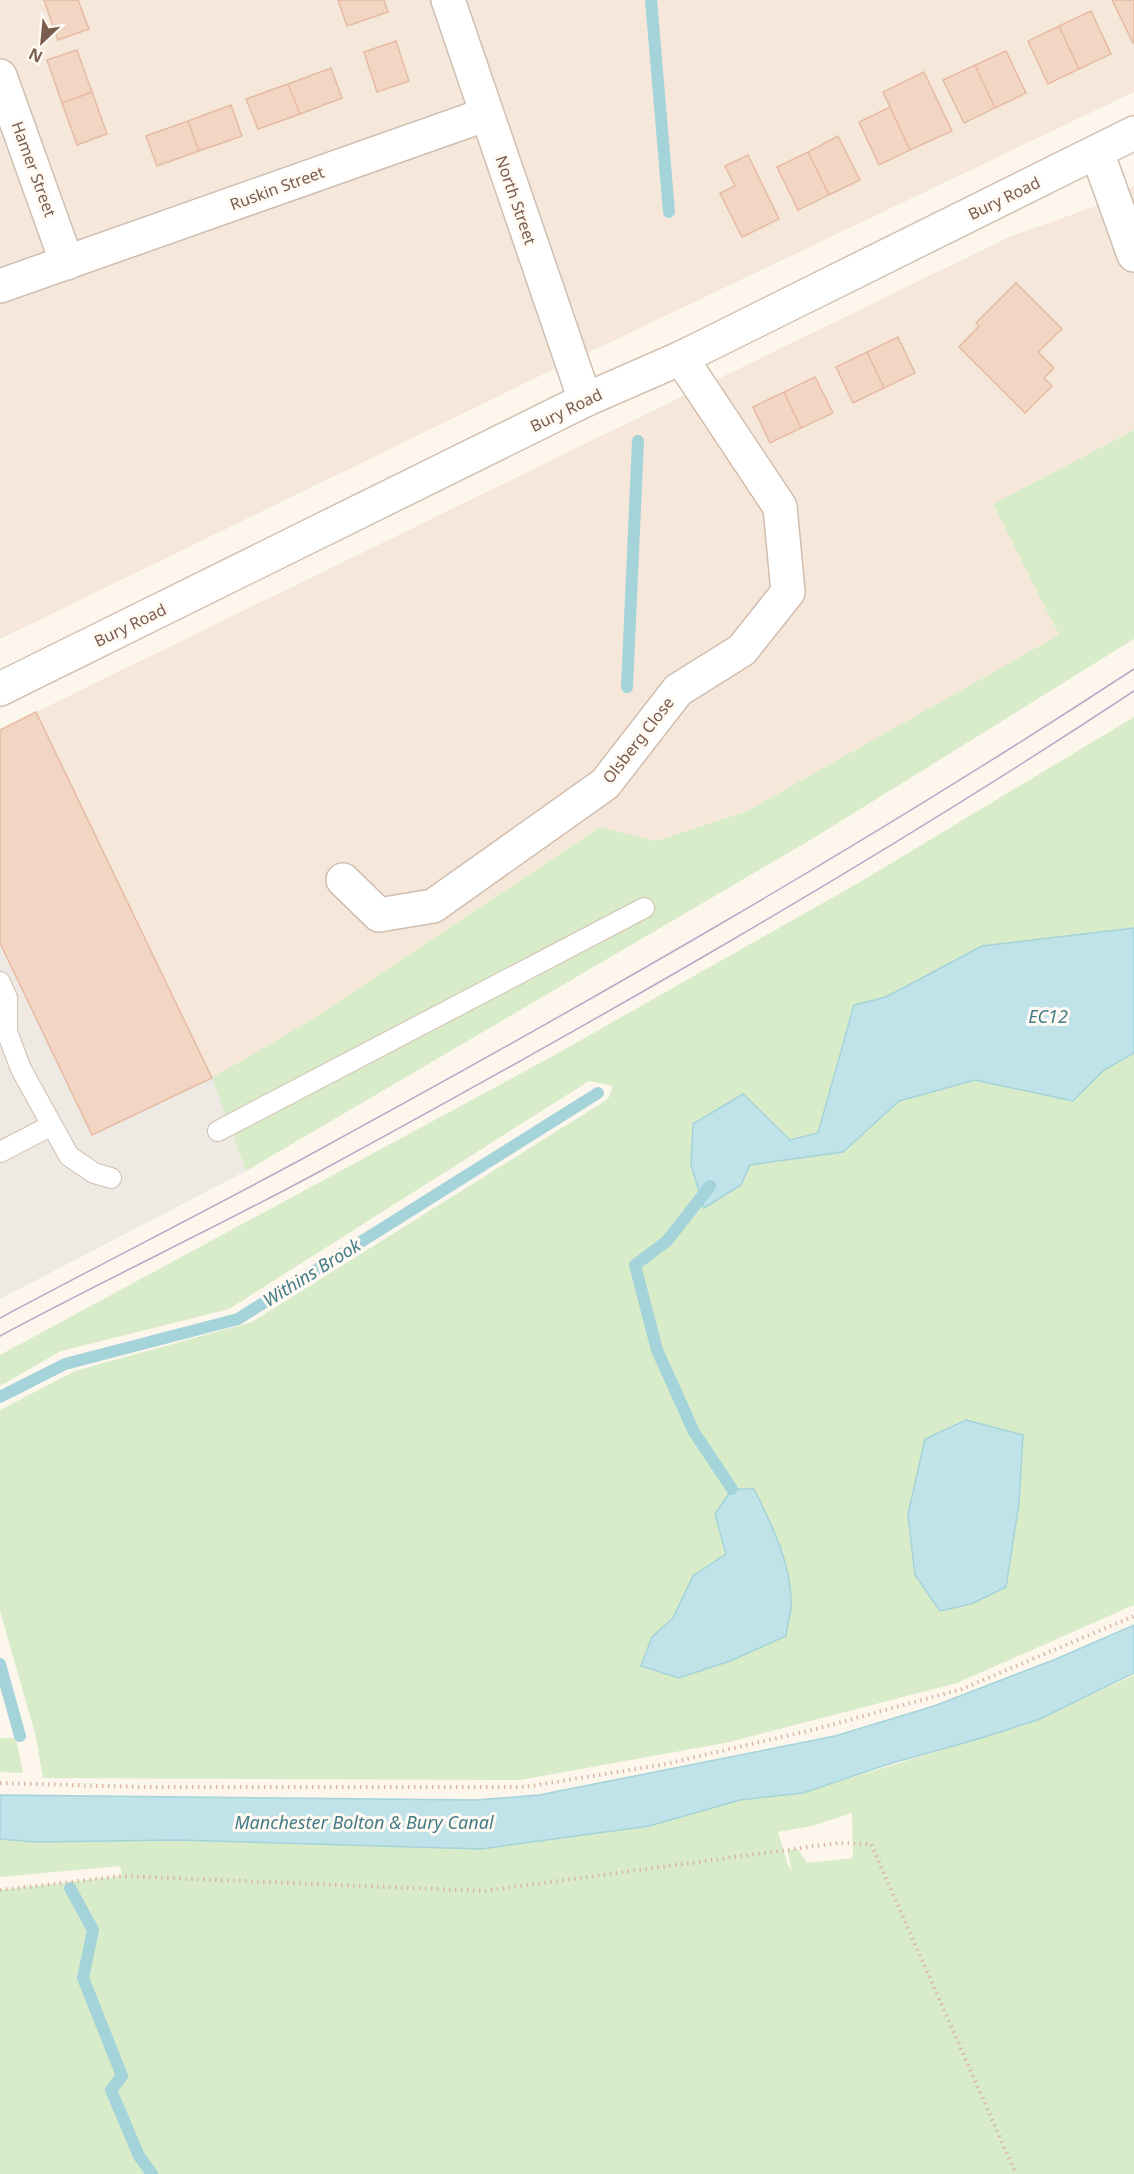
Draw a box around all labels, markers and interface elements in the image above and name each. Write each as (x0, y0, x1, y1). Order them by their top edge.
north arrow (12, 12, 72, 72)
text: N (25, 43, 46, 68)
street label: Hamer Street (7, 118, 62, 220)
street label: North Street (490, 152, 542, 248)
street label: Ruskin Street (227, 161, 327, 215)
street label: Bury Road (964, 171, 1044, 225)
street label: Bury Road (526, 383, 606, 437)
street label: Bury Road (90, 598, 170, 652)
street label: Olsberg Close (597, 692, 679, 788)
water label: EC12 (1028, 1004, 1068, 1028)
water label: Withins Brook (258, 1232, 366, 1312)
water label: Manchester Bolton & Bury Canal (234, 1810, 494, 1834)

